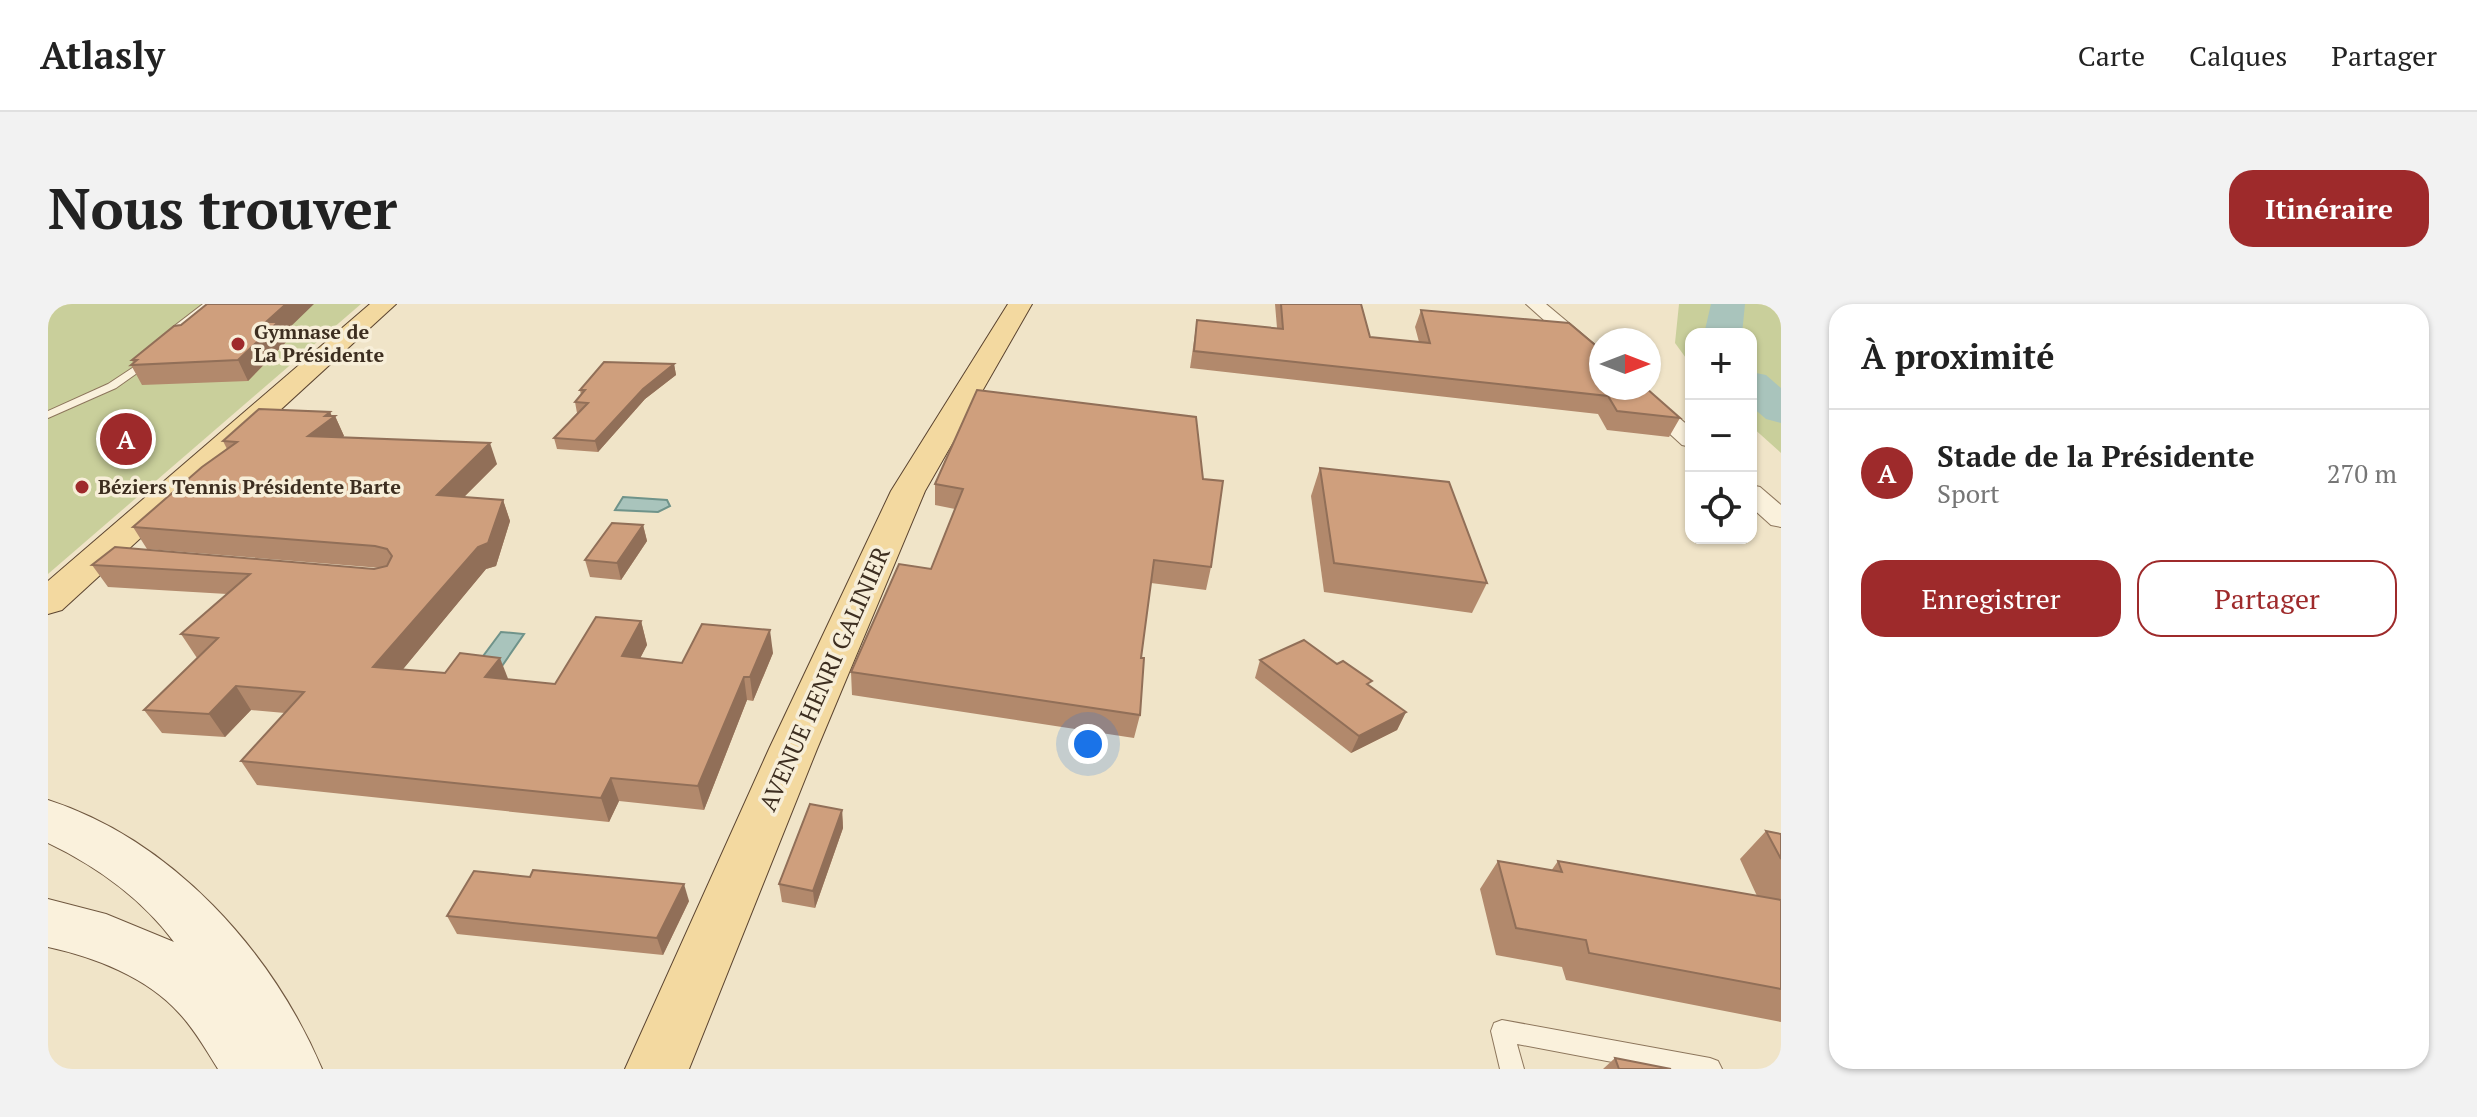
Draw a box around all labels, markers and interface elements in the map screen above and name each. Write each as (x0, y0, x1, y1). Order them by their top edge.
text: Atlasly (40, 30, 165, 80)
text: Carte (2078, 37, 2145, 74)
text: Calques (2189, 37, 2287, 74)
text: Partager (2331, 37, 2437, 74)
button: Itinéraire (2229, 170, 2429, 247)
text: Nous trouver (48, 171, 397, 245)
place label: Gymnase de La Présidente (254, 318, 384, 368)
north arrow (1589, 328, 1661, 400)
map controls (1685, 328, 1757, 544)
button: + (1685, 328, 1757, 400)
text: À proximité (1861, 334, 2055, 379)
marker: Gymnase de La Présidente (229, 335, 247, 353)
button: − (1685, 400, 1757, 472)
pin: A (100, 409, 152, 469)
text: Stade de la Présidente (1937, 436, 2255, 476)
text: A (1878, 456, 1896, 490)
text: 270 m (2327, 456, 2397, 490)
button: locate (1685, 472, 1757, 544)
place label: Béziers Tennis Présidente Barte (98, 473, 401, 500)
text: Sport (1937, 476, 2000, 510)
marker: Béziers Tennis Présidente Barte (73, 478, 91, 496)
street label: AVENUE HENRI GALINIER (751, 541, 897, 816)
button: Enregistrer (1861, 560, 2121, 637)
button: Partager (2137, 560, 2397, 637)
your location (1068, 724, 1108, 764)

